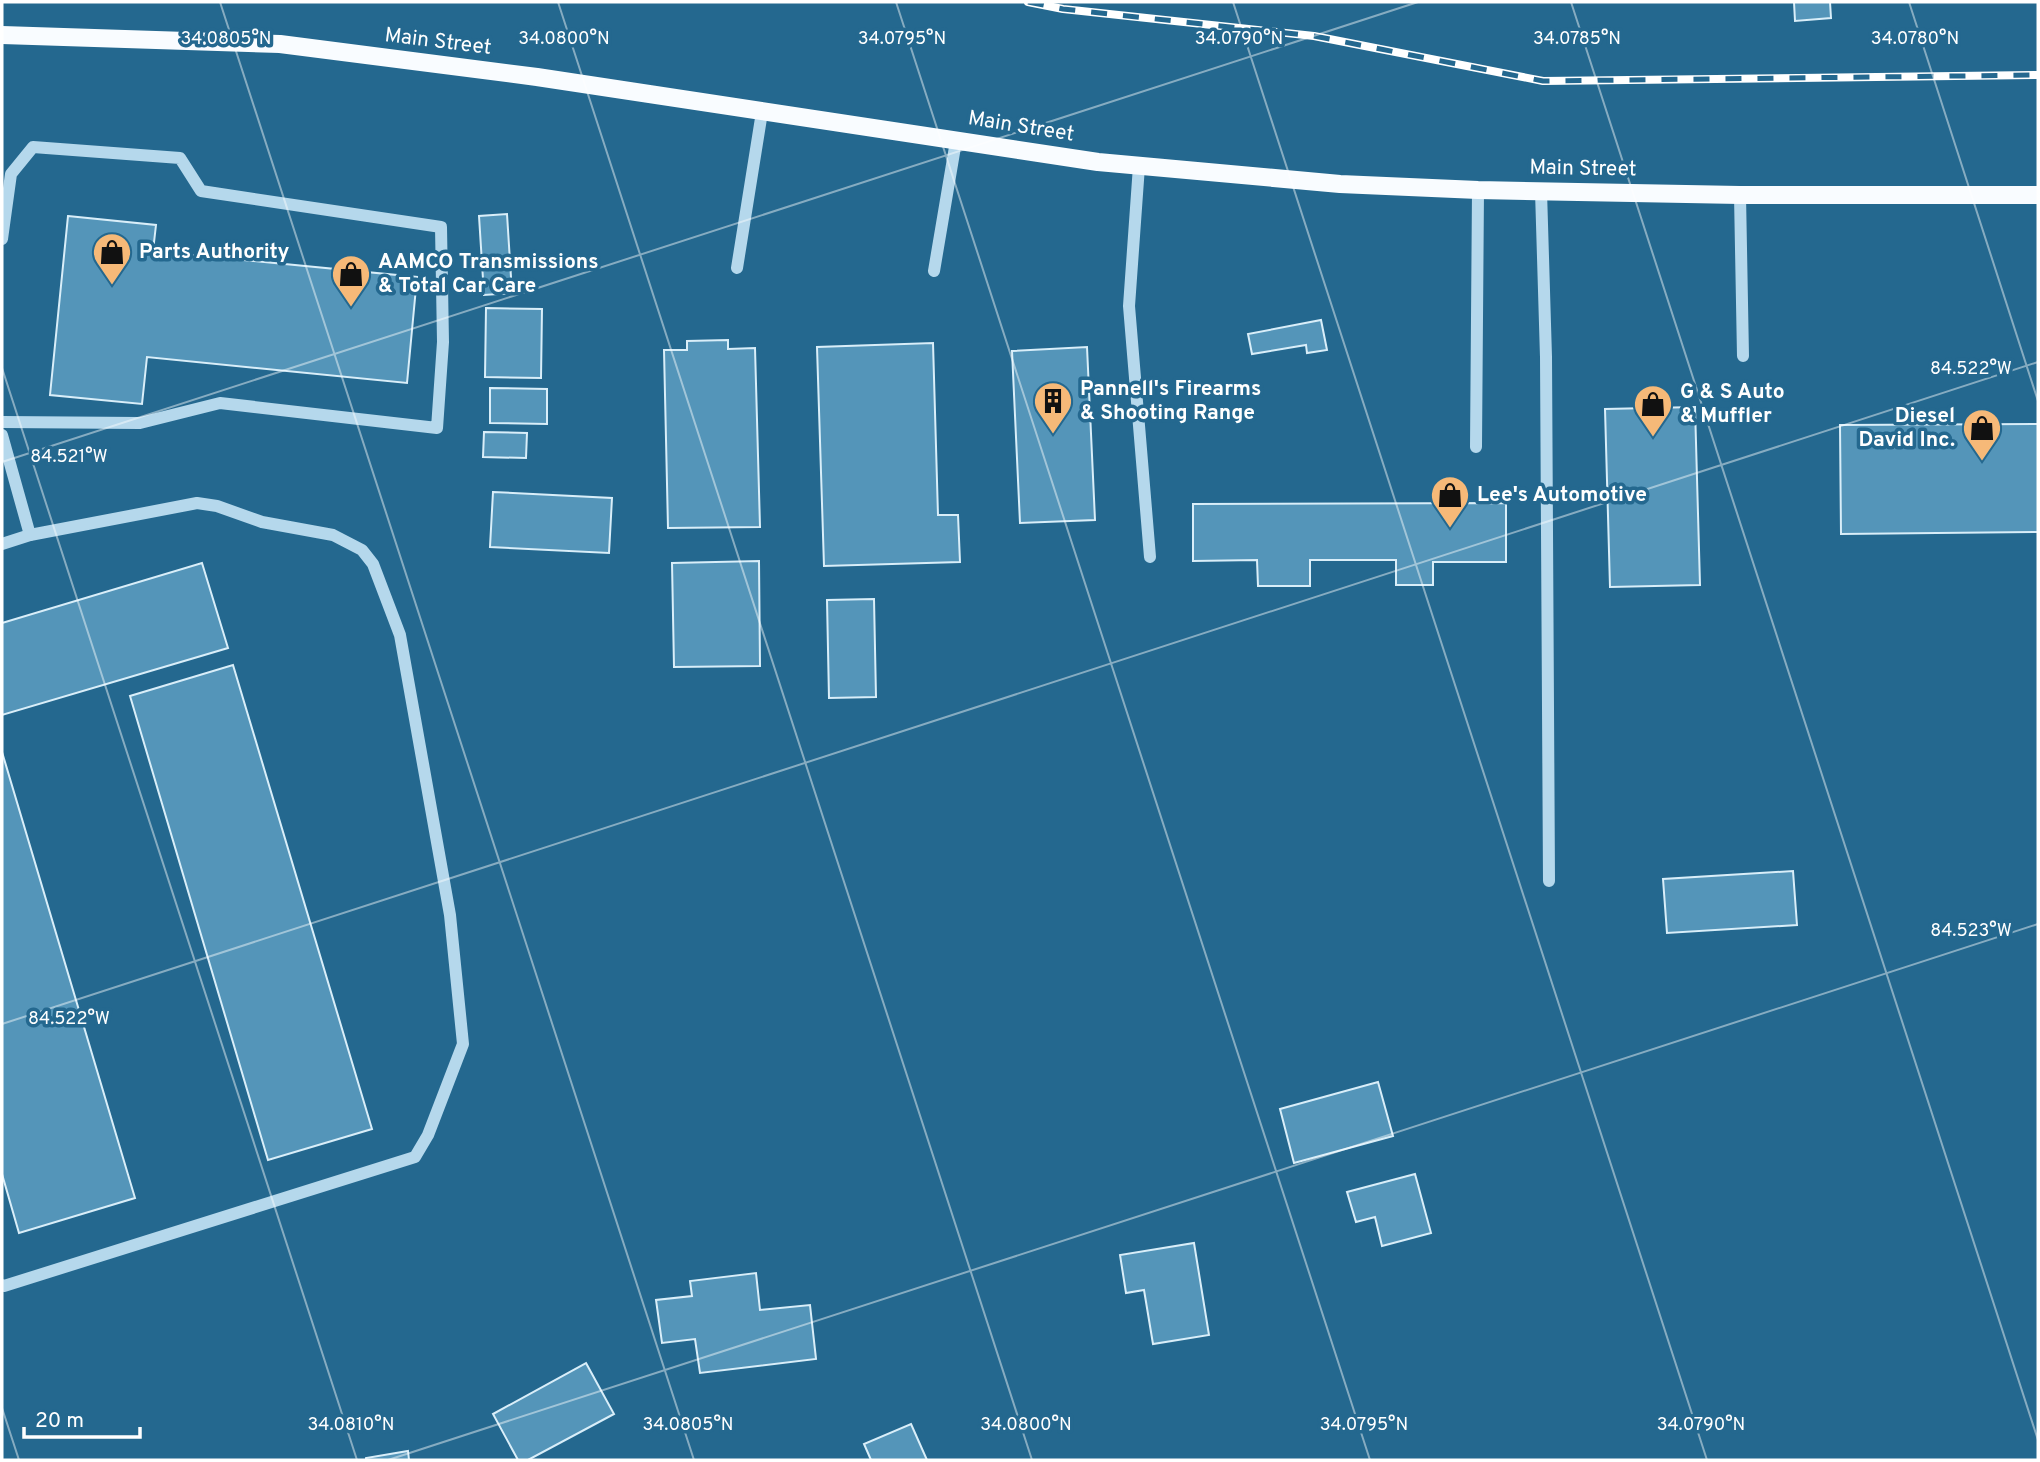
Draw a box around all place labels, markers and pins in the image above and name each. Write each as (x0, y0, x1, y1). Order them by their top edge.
shop icon: Parts Authority (91, 231, 133, 286)
place label: Parts Authority (139, 239, 289, 266)
place label: AAMCO Transmissions & Total Car Care (378, 249, 599, 300)
shop icon: AAMCO Transmissions & Total Car Care (330, 253, 372, 308)
place label: Pannell's Firearms & Shooting Range (1080, 376, 1261, 427)
place label: G & S Auto & Muffler (1680, 379, 1785, 430)
building icon: Pannell's Firearms & Shooting Range (1032, 380, 1074, 435)
shop icon: G & S Auto & Muffler (1632, 383, 1674, 438)
place label: Diesel David Inc. (1858, 403, 1955, 454)
shop icon: Diesel David Inc. (1961, 407, 2003, 462)
shop icon: Lee's Automotive (1429, 474, 1471, 529)
place label: Lee's Automotive (1477, 482, 1647, 509)

